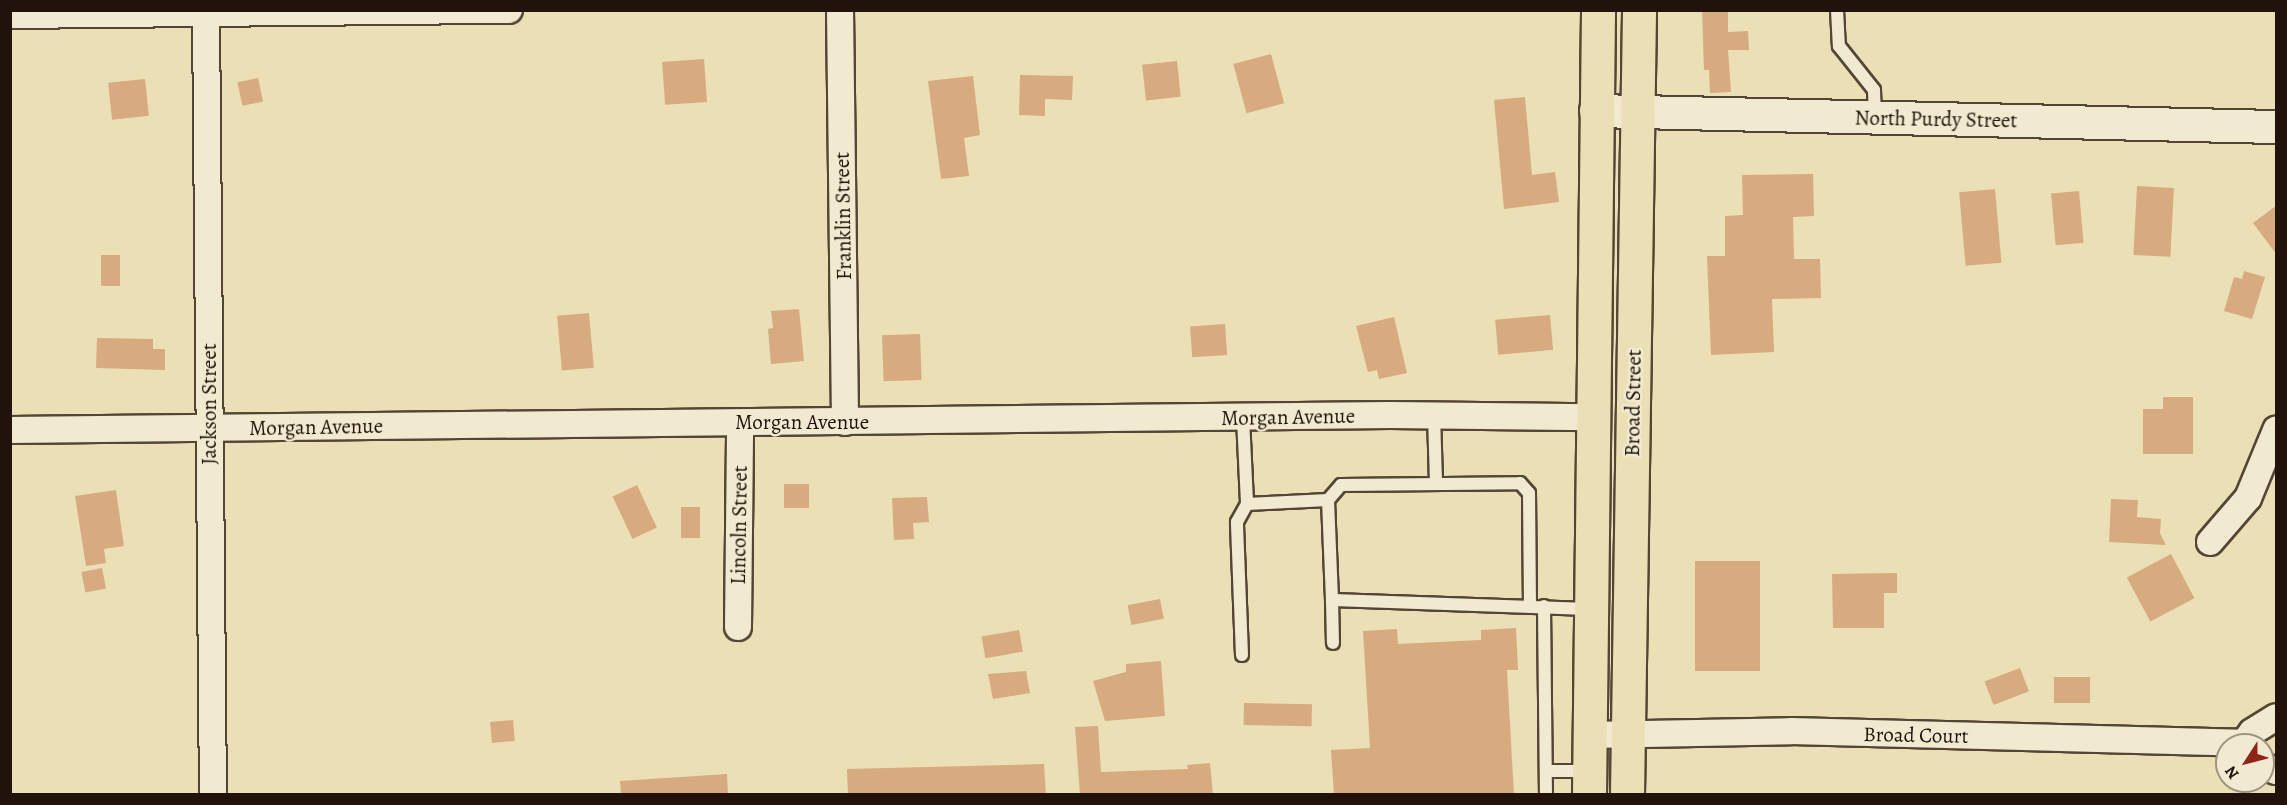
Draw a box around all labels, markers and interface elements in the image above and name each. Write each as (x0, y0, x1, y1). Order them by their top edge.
street label: North Purdy Street (1854, 105, 2018, 133)
street label: Franklin Street (829, 152, 857, 280)
street label: Jackson Street (196, 343, 222, 465)
street label: Broad Street (1619, 349, 1647, 457)
street label: Morgan Avenue (1221, 403, 1355, 431)
street label: Morgan Avenue (735, 409, 869, 435)
street label: Morgan Avenue (249, 413, 383, 441)
street label: Lincoln Street (725, 465, 753, 585)
street label: Broad Court (1863, 721, 1969, 749)
north arrow (2215, 733, 2275, 793)
text: N (2220, 761, 2244, 784)

